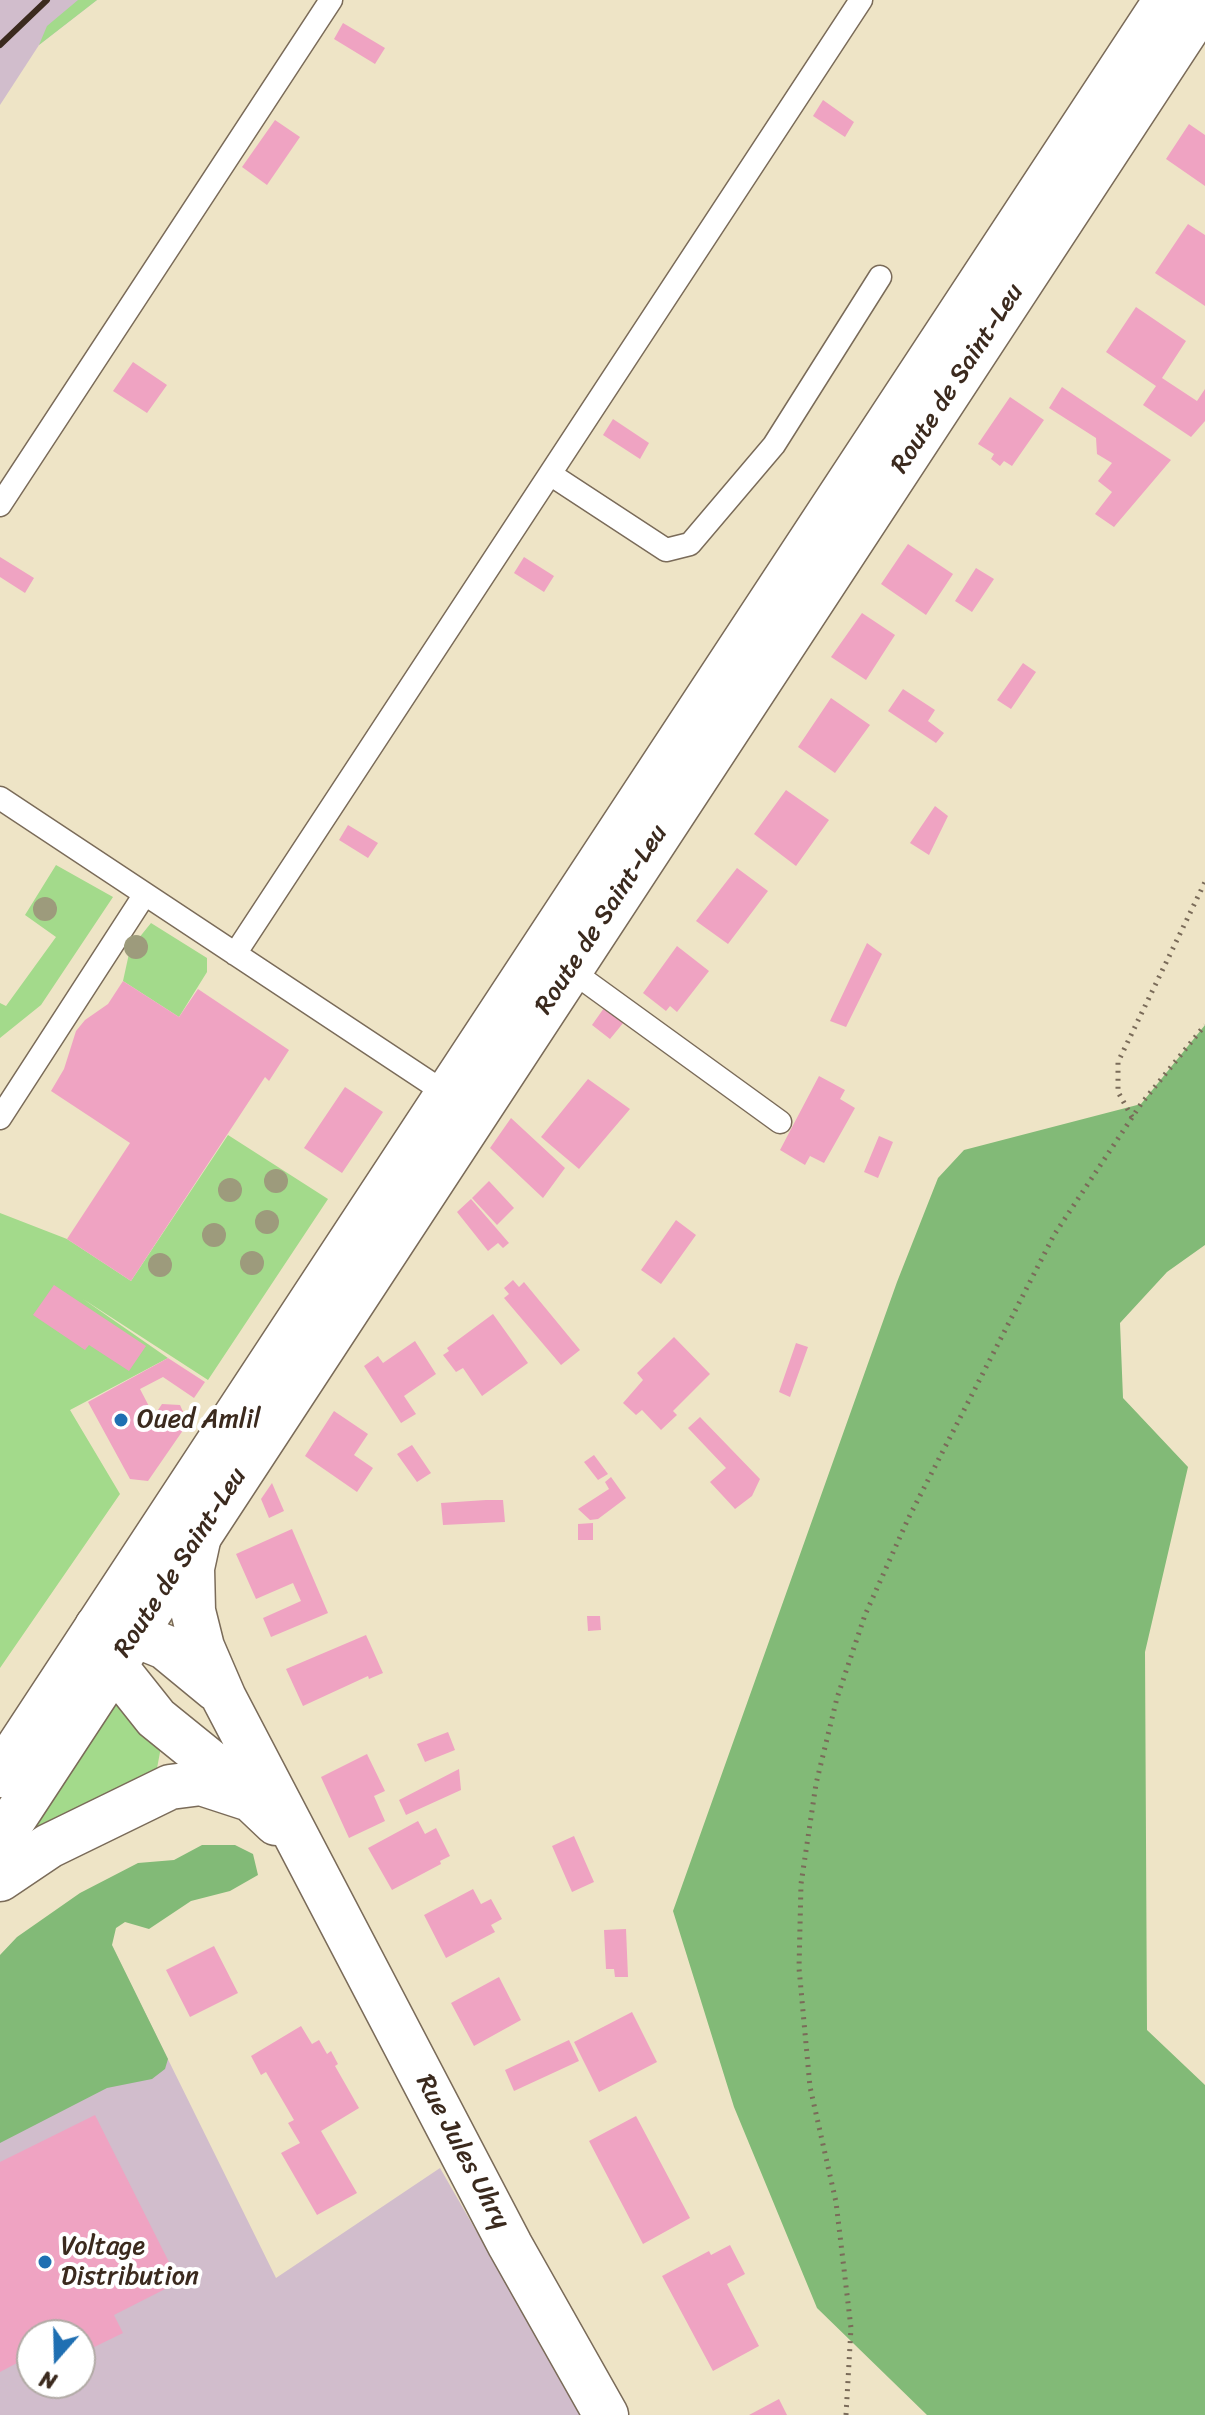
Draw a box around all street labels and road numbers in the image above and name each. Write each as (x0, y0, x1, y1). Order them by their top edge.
street label: Route de Saint-Leu (885, 278, 1031, 480)
street label: Route de Saint-Leu (529, 819, 675, 1021)
street label: Route de Saint-Leu (108, 1462, 254, 1664)
street label: Rue Jules Uhry (408, 2070, 516, 2234)

